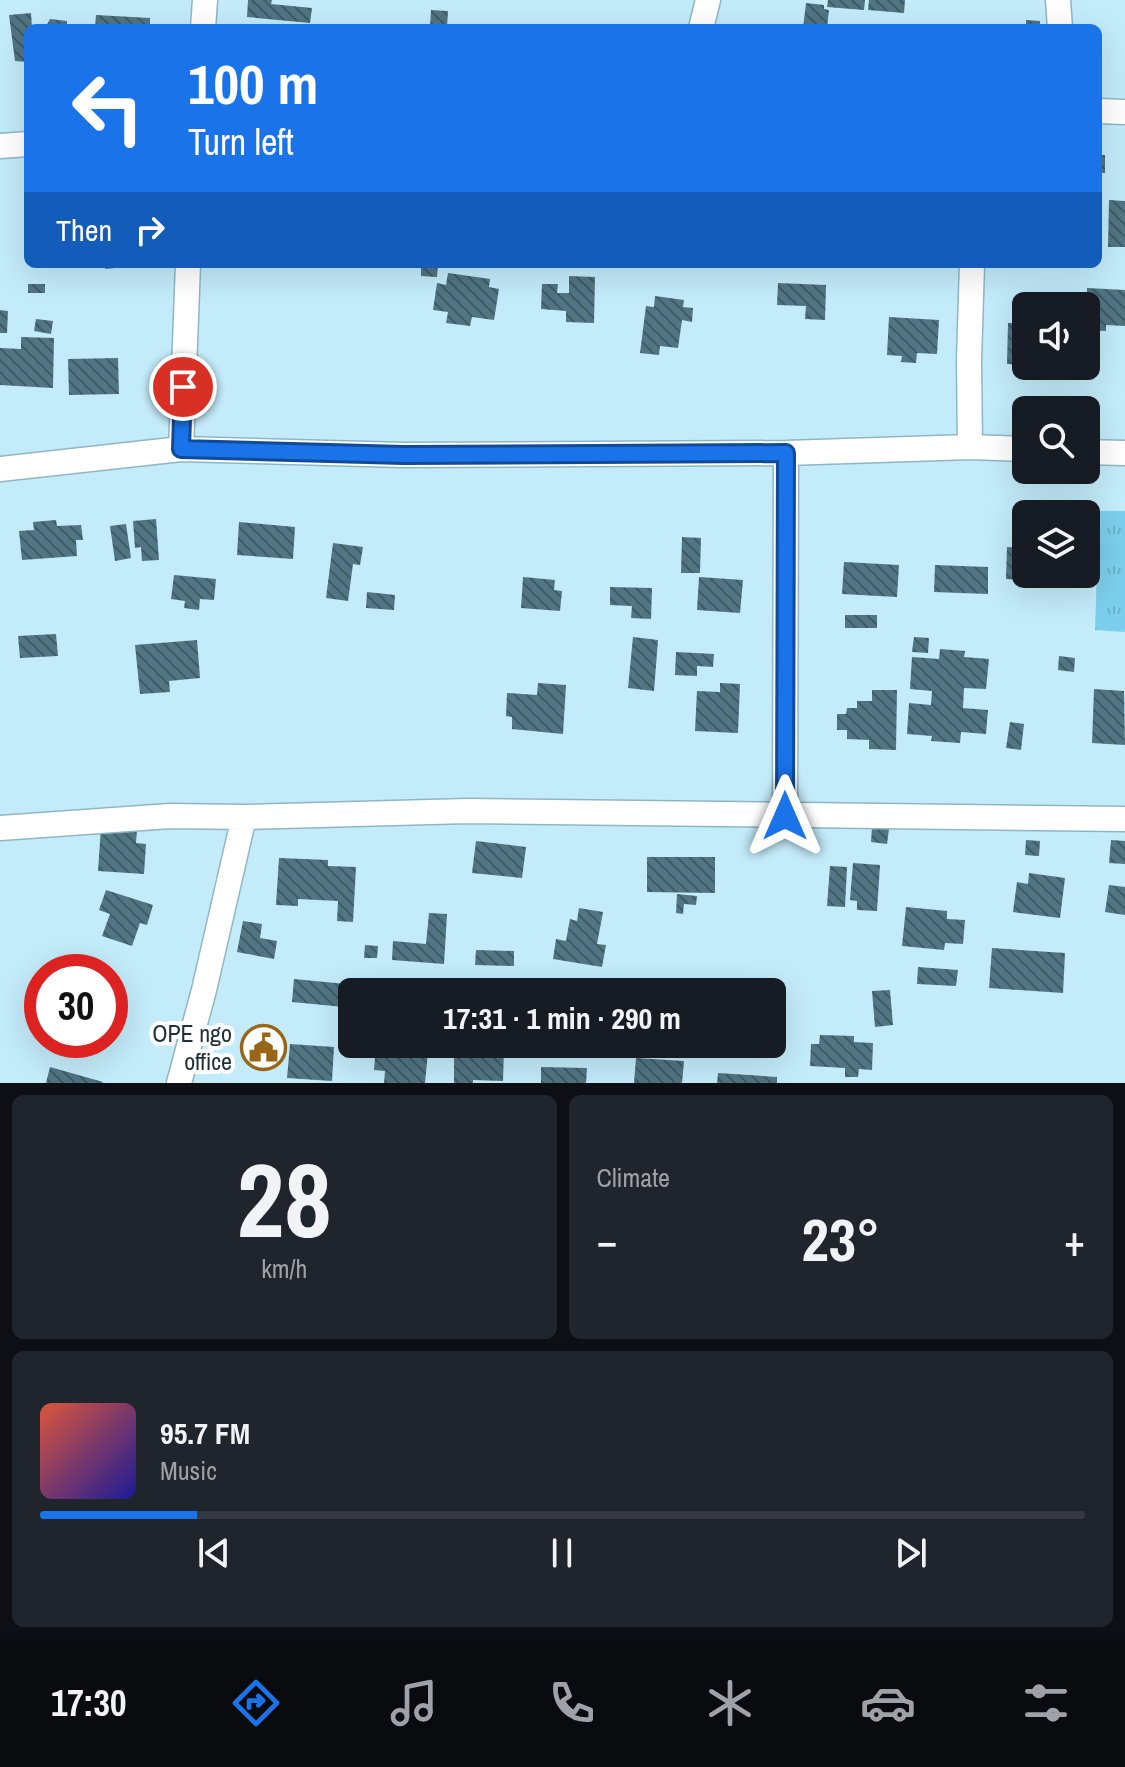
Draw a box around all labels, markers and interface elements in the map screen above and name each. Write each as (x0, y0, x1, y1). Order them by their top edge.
text: 100 m (188, 46, 318, 121)
icon: left (56, 56, 160, 160)
text: Turn left (188, 118, 294, 166)
icon: right (128, 208, 172, 252)
text: Then (56, 210, 112, 250)
map controls (1012, 292, 1100, 588)
button: sound (1012, 292, 1100, 380)
pin (149, 353, 217, 421)
icon: arrive (161, 365, 205, 409)
button: search (1012, 396, 1100, 484)
button: layers (1012, 500, 1100, 588)
position arrow (743, 774, 827, 858)
speed limit sign: 30 (24, 954, 128, 1058)
text: 17:31 · 1 min · 290 m (443, 998, 681, 1038)
place label: OPE ngo office (152, 1017, 232, 1077)
public building icon: OPE ngo office (239, 1023, 287, 1071)
text: 28 (237, 1129, 332, 1269)
text: Climate (597, 1160, 670, 1195)
text: 23° (801, 1199, 880, 1280)
text: − (597, 1210, 618, 1270)
text: + (1064, 1210, 1085, 1270)
text: km/h (261, 1251, 307, 1286)
text: 95.7 FM (160, 1413, 250, 1453)
text: Music (160, 1453, 217, 1488)
icon: previous (192, 1531, 236, 1575)
icon: pause (540, 1531, 584, 1575)
icon: next (889, 1531, 933, 1575)
icon: directions (228, 1675, 284, 1731)
icon: music (386, 1675, 442, 1731)
icon: phone (544, 1675, 600, 1731)
icon: climate (702, 1675, 758, 1731)
icon: car (860, 1675, 916, 1731)
icon: filters (1018, 1675, 1074, 1731)
text: 17:30 (51, 1679, 126, 1727)

